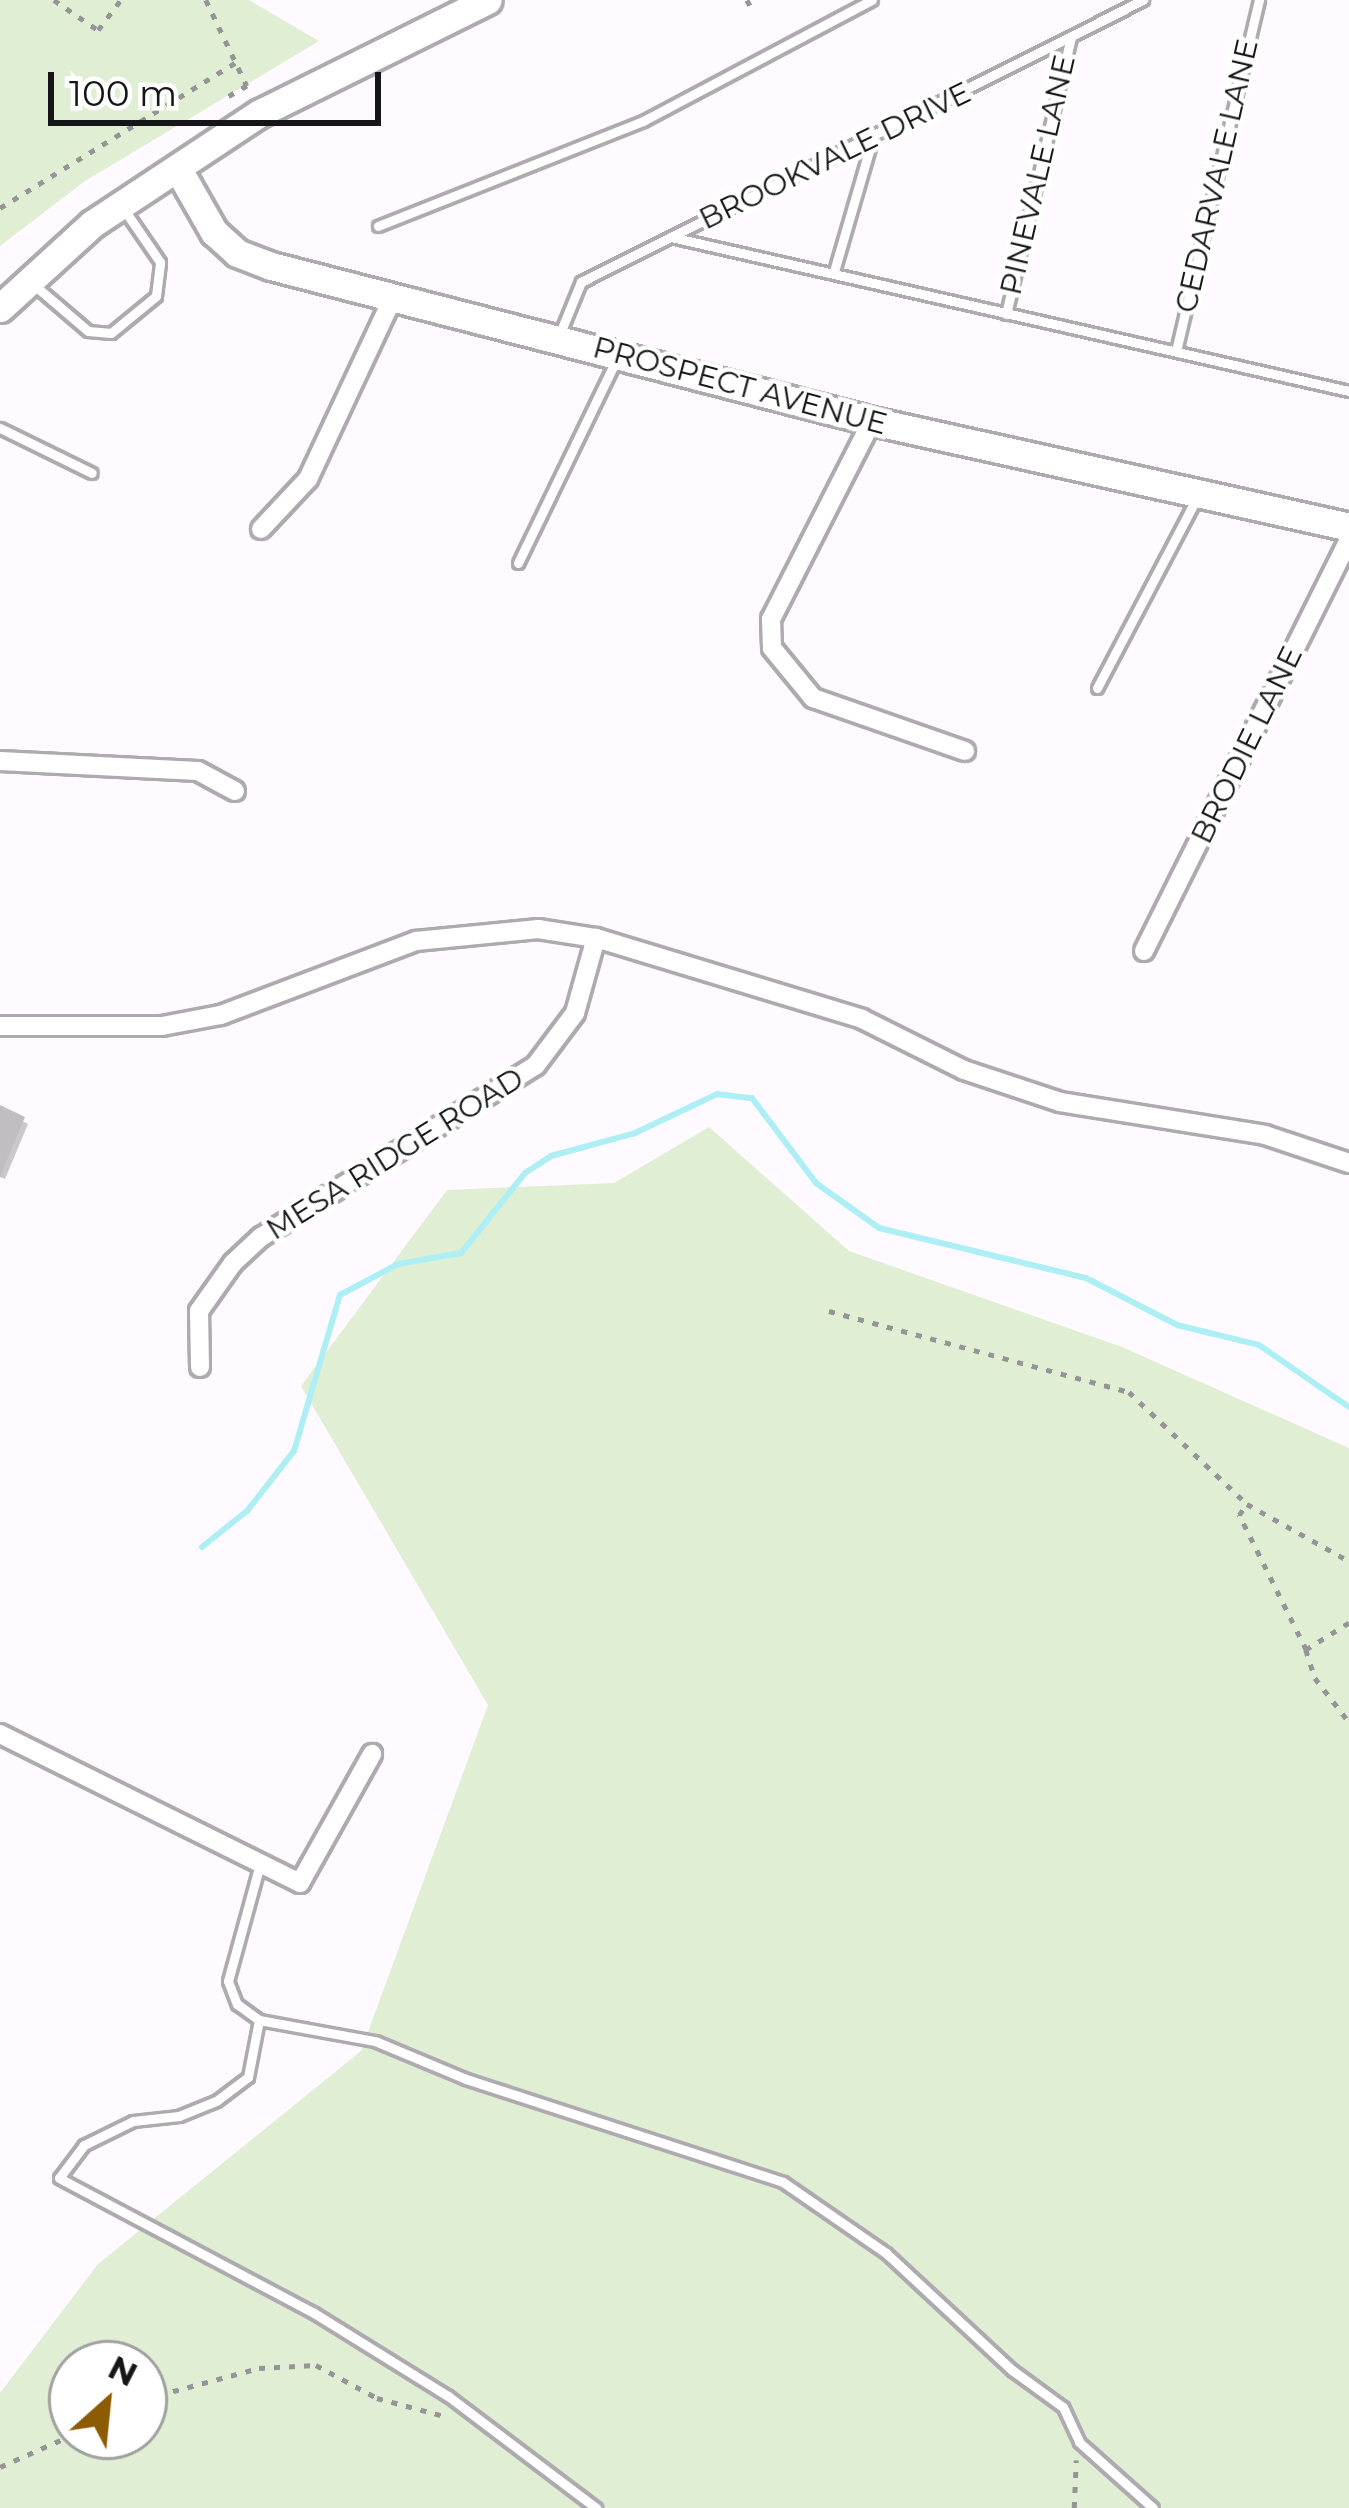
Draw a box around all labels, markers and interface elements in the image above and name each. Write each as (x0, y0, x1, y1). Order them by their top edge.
street label: CEDARVALE LANE (1168, 36, 1266, 316)
scale bar (54, 48, 387, 122)
street label: PINEVALE LANE (993, 52, 1083, 298)
text: 100 m (69, 71, 177, 115)
street label: BROOKVALE DRIVE (693, 75, 977, 237)
street label: PROSPECT AVENUE (589, 329, 891, 443)
street label: BRODIE LANE (1184, 641, 1310, 849)
street label: MESA RIDGE ROAD (260, 1060, 530, 1248)
north arrow (48, 2340, 168, 2460)
text: N (102, 2347, 144, 2394)

